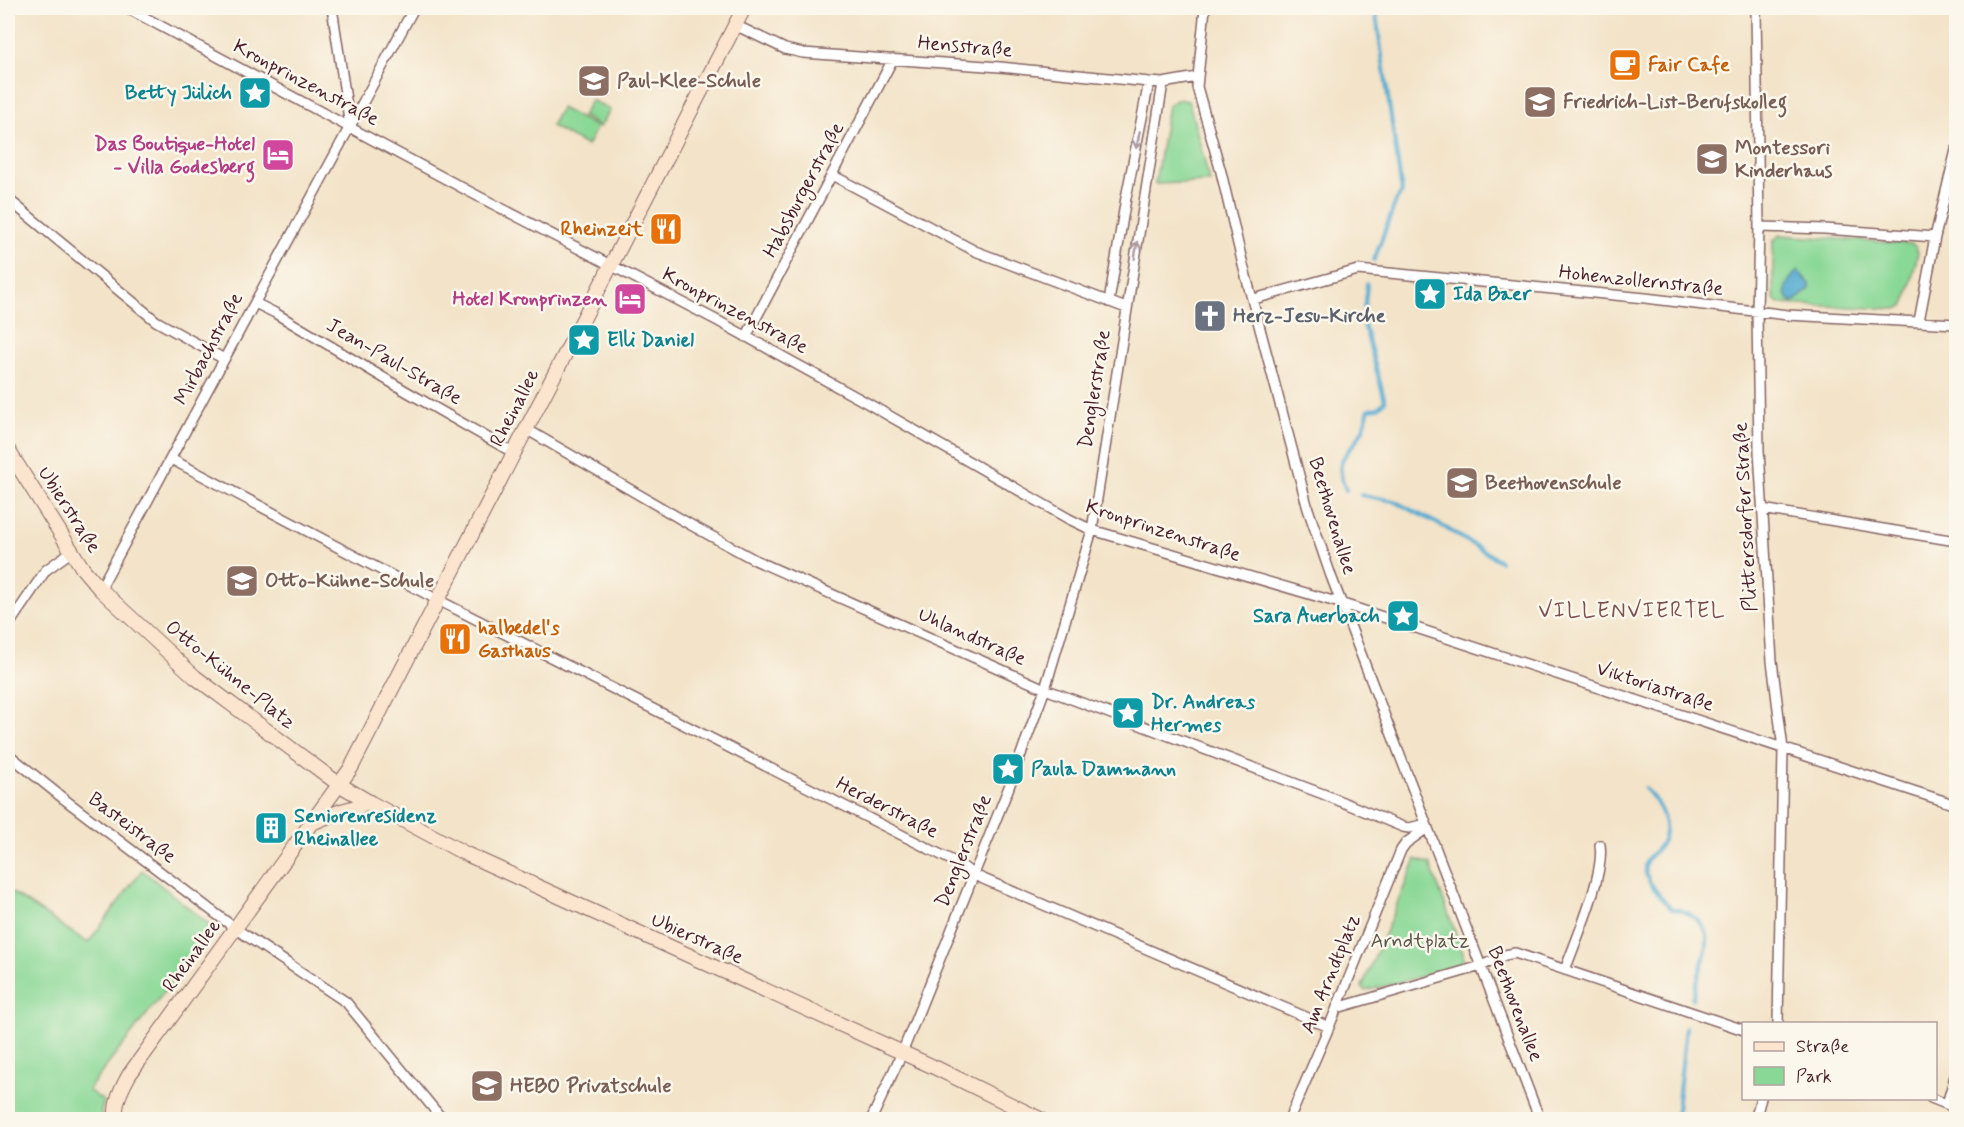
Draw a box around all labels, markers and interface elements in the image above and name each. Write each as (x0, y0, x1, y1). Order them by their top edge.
street label: Hensstraße (917, 29, 1014, 65)
street label: Kronprinzenstraße (228, 33, 384, 133)
cafe icon: Fair Cafe (1607, 47, 1643, 83)
place label: Fair Cafe (1648, 52, 1730, 79)
school or university icon: Paul-Klee-Schule (576, 63, 612, 99)
place label: Paul-Klee-Schule (617, 68, 761, 95)
place icon: Betty Jülich (237, 75, 273, 111)
place label: Betty Jülich (125, 80, 232, 107)
school or university icon: Friedrich-List-Berufskolleg (1522, 84, 1558, 120)
place label: Friedrich-List-Berufskolleg (1563, 89, 1787, 118)
street label: Habsburgerstraße (757, 117, 852, 263)
one-way arrow (1132, 130, 1143, 149)
place label: Das Boutique-Hotel - Villa Godesberg (94, 131, 255, 183)
place label: Montessori Kinderhaus (1735, 135, 1833, 185)
hotel icon: Das Boutique-Hotel - Villa Godesberg (260, 137, 296, 173)
school or university icon: Montessori Kinderhaus (1694, 141, 1730, 177)
restaurant icon: Rheinzeit (648, 211, 684, 247)
place label: Rheinzeit (561, 216, 644, 243)
one-way arrow (1131, 241, 1142, 260)
street label: Hohenzollernstraße (1558, 259, 1725, 303)
street label: Kronprinzenstraße (657, 261, 813, 361)
place icon: Ida Baer (1412, 276, 1448, 312)
hotel icon: Hotel Kronprinzen (612, 281, 648, 317)
place label: Ida Baer (1453, 281, 1532, 308)
place label: Hotel Kronprinzen (453, 286, 607, 313)
street label: Mirbachstraße (168, 288, 250, 410)
church icon: Herz-Jesu-Kirche (1192, 298, 1228, 334)
place label: Herz-Jesu-Kirche (1233, 303, 1386, 330)
street label: Jean-Paul-Straße (321, 312, 467, 412)
place icon: Elli Daniel (566, 322, 602, 358)
place label: Elli Daniel (607, 327, 694, 354)
street label: Denglerstraße (1072, 328, 1119, 450)
street label: Rheinallee (484, 364, 546, 452)
street label: Plittersdorfer Straße (1728, 421, 1764, 613)
street label: Beethovenallee (1301, 454, 1363, 578)
street label: Ubierstraße (31, 461, 107, 559)
school or university icon: Beethovenschule (1444, 465, 1480, 501)
place label: Beethovenschule (1485, 470, 1622, 497)
street label: Kronprinzenstraße (1082, 493, 1244, 569)
school or university icon: Otto-Kühne-Schule (224, 563, 260, 599)
place label: Otto-Kühne-Schule (265, 568, 434, 595)
district label: VILLENVIERTEL (1538, 597, 1726, 625)
place icon: Sara Auerbach (1385, 598, 1421, 634)
street label: Uhlandstraße (914, 601, 1030, 673)
place label: Sara Auerbach (1253, 603, 1380, 630)
street label: Otto-Kühne-Platz (159, 614, 301, 736)
place label: halbedel's Gasthaus (478, 615, 560, 665)
restaurant icon: halbedel's Gasthaus (437, 621, 473, 657)
street label: Viktoriastraße (1593, 655, 1717, 719)
place label: Dr. Andreas Hermes (1151, 689, 1255, 739)
place icon: Dr. Andreas Hermes (1110, 695, 1146, 731)
place icon: Paula Dammann (990, 751, 1026, 787)
place label: Paula Dammann (1031, 756, 1176, 783)
street label: Herderstraße (831, 771, 943, 845)
street label: Basteistraße (82, 786, 182, 870)
street label: Denglerstraße (929, 790, 1000, 912)
place label: Seniorenresidenz Rheinallee (294, 803, 437, 853)
building icon: Seniorenresidenz Rheinallee (253, 810, 289, 846)
street label: Ubierstraße (646, 907, 748, 971)
street label: Am Arndtplatz (1295, 910, 1367, 1038)
street label: Rheinallee (156, 914, 228, 998)
park label: Arndtplatz (1371, 928, 1470, 955)
street label: Beethovenallee (1481, 942, 1549, 1066)
legend (1742, 1022, 1937, 1100)
text: Straße (1796, 1035, 1849, 1059)
text: Park (1796, 1065, 1832, 1089)
school or university icon: HEBO Privatschule (469, 1068, 505, 1104)
place label: HEBO Privatschule (510, 1073, 672, 1100)

